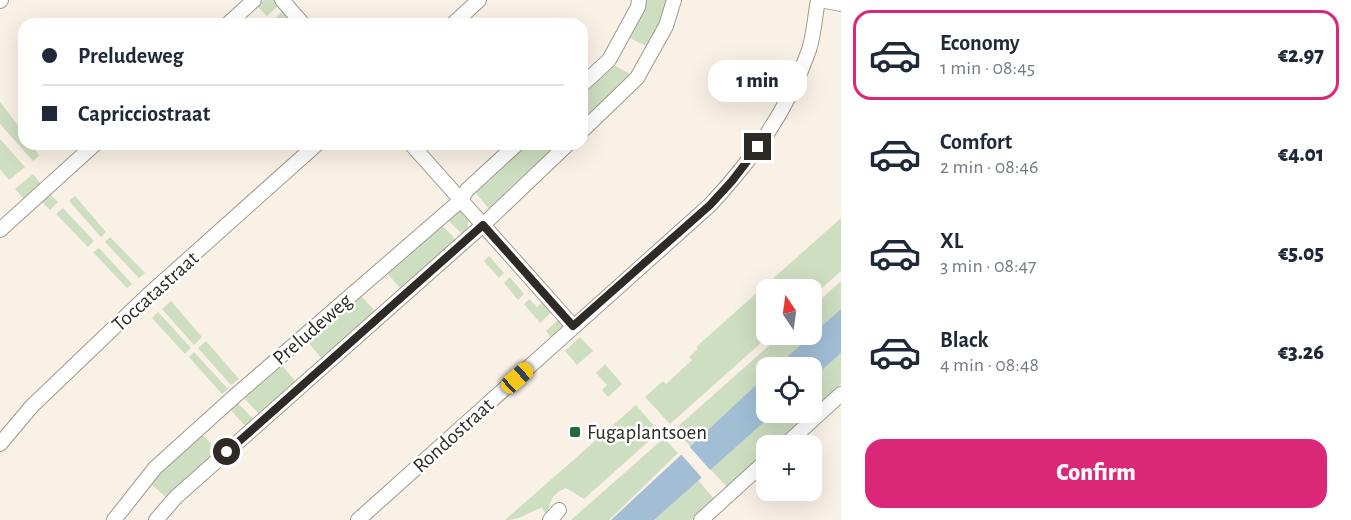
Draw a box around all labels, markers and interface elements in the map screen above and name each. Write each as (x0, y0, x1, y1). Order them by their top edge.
icon: car (868, 28, 922, 82)
text: Economy (940, 32, 1020, 54)
text: €2.97 (1278, 44, 1324, 66)
text: Preludeweg (78, 45, 183, 67)
text: 1 min · 08:45 (940, 58, 1035, 78)
callout: 1 min (708, 60, 807, 102)
text: 1 min (736, 71, 779, 91)
text: Capricciostraat (78, 103, 210, 125)
icon: car (868, 127, 922, 181)
text: Comfort (940, 131, 1012, 153)
route end (744, 133, 771, 160)
text: €4.01 (1278, 143, 1324, 165)
text: 2 min · 08:46 (940, 157, 1038, 177)
icon: car (868, 226, 922, 280)
text: XL (940, 230, 963, 252)
text: €5.05 (1278, 242, 1324, 264)
street label: Toccatastraat (108, 247, 203, 335)
text: 3 min · 08:47 (940, 256, 1036, 276)
north arrow (756, 279, 822, 345)
map controls (756, 279, 822, 501)
street label: Preludeweg (269, 289, 356, 369)
icon: car (868, 325, 922, 379)
text: Black (940, 329, 988, 351)
text: €3.26 (1278, 341, 1324, 363)
text: 4 min · 08:48 (940, 355, 1039, 375)
button: locate (756, 357, 822, 423)
car (498, 359, 536, 397)
street label: Rondostraat (409, 394, 498, 477)
place label: Fugaplantsoen (587, 422, 707, 443)
marker: Fugaplantsoen (568, 425, 582, 439)
button: + (756, 435, 822, 501)
route start (213, 438, 240, 465)
button: Confirm (865, 439, 1327, 508)

